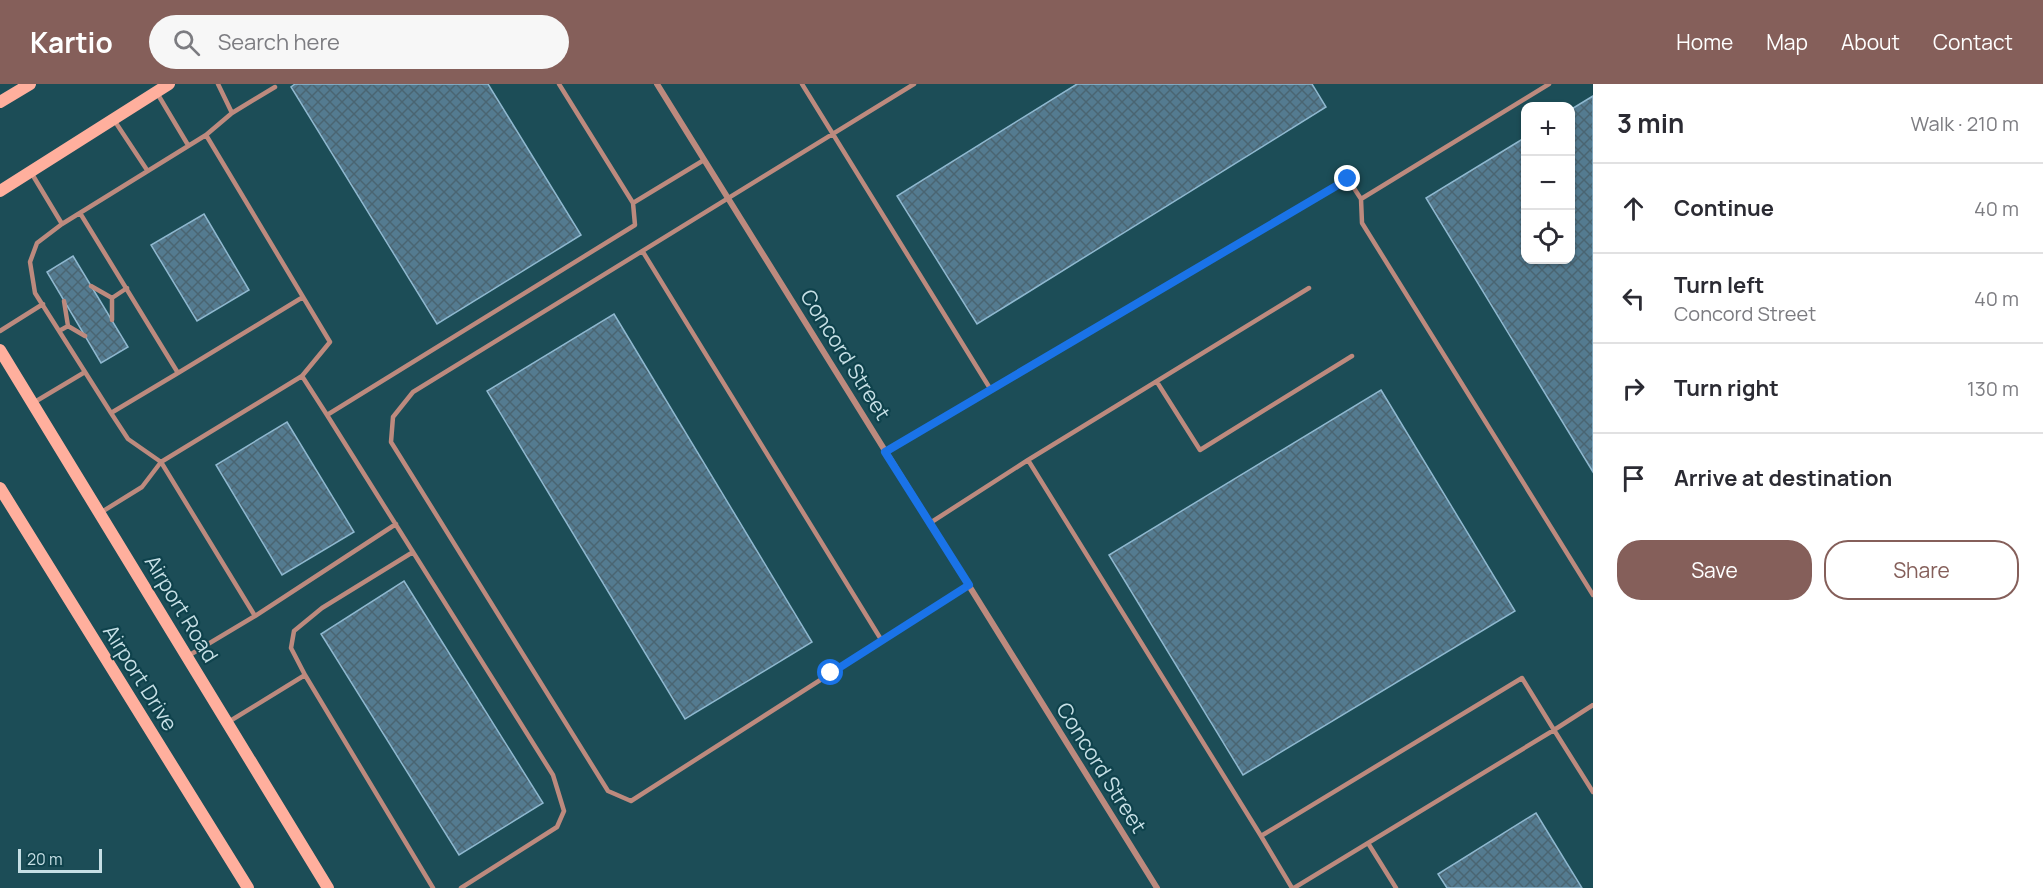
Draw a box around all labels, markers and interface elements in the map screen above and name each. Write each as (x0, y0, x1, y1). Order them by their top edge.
search box (149, 15, 569, 69)
text: Kartio (30, 23, 113, 61)
icon: search (170, 26, 203, 59)
text: Search here (218, 27, 340, 57)
text: Home (1676, 28, 1733, 56)
text: Map (1766, 28, 1808, 56)
text: About (1841, 28, 1900, 56)
text: Contact (1933, 28, 2013, 56)
map controls (1521, 102, 1575, 264)
button: + (1521, 102, 1575, 156)
text: 3 min (1617, 105, 1684, 141)
text: Walk · 210 m (1911, 110, 2019, 137)
button: − (1521, 156, 1575, 210)
route end (1334, 165, 1360, 191)
icon: ahead (1617, 192, 1650, 225)
text: Continue (1674, 193, 1774, 223)
text: 40 m (1974, 195, 2019, 222)
button: locate (1521, 210, 1575, 264)
text: Turn left (1674, 270, 1764, 300)
icon: left (1617, 282, 1650, 315)
street label: Concord Street (794, 284, 897, 425)
text: 40 m (1974, 285, 2019, 312)
text: Concord Street (1674, 300, 1816, 327)
icon: right (1617, 372, 1650, 405)
text: Turn right (1674, 373, 1779, 403)
text: 130 m (1967, 375, 2019, 402)
icon: arrive (1617, 462, 1650, 495)
text: Arrive at destination (1674, 463, 1892, 493)
button: Save (1617, 540, 1812, 600)
button: Share (1824, 540, 2019, 600)
street label: Airport Road (139, 550, 225, 667)
street label: Airport Drive (97, 619, 184, 736)
route start (817, 659, 843, 685)
street label: Concord Street (1050, 697, 1153, 838)
scale bar (18, 846, 102, 874)
text: 20 m (27, 848, 63, 870)

